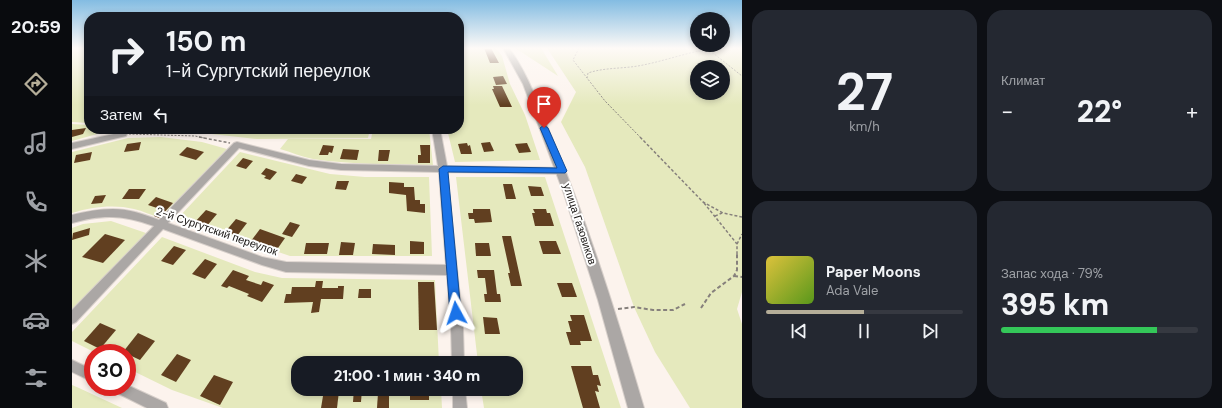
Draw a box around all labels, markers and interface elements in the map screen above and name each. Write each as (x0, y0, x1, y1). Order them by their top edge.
map controls (690, 12, 730, 100)
button: sound (690, 12, 730, 52)
text: 20:59 (11, 15, 61, 39)
text: 150 m (166, 23, 246, 60)
icon: right (100, 28, 152, 80)
text: 27 (836, 58, 893, 126)
text: 1-й Сургутский переулок (166, 59, 370, 83)
button: layers (690, 60, 730, 100)
icon: directions (22, 70, 50, 98)
text: Климат (1001, 72, 1045, 89)
pin (527, 87, 561, 128)
text: 22° (1077, 92, 1122, 131)
icon: arrive (533, 93, 555, 115)
text: − (1001, 97, 1013, 126)
text: + (1186, 97, 1198, 126)
icon: left (150, 104, 172, 126)
text: Затем (100, 105, 142, 125)
text: km/h (849, 118, 880, 135)
icon: music (22, 129, 50, 157)
street label: улица Газовиков (560, 182, 600, 266)
icon: phone (22, 188, 50, 216)
street label: 2-й Сургутский переулок (154, 204, 280, 258)
icon: climate (22, 247, 50, 275)
text: Paper Moons (826, 262, 921, 282)
text: Запас хода · 79% (1001, 265, 1103, 282)
text: Ada Vale (826, 282, 878, 299)
text: 395 km (1001, 285, 1109, 324)
position arrow (435, 292, 477, 334)
icon: car (22, 306, 50, 334)
icon: previous (788, 320, 810, 342)
icon: pause (853, 320, 875, 342)
icon: next (919, 320, 941, 342)
speed limit sign: 30 (84, 344, 136, 396)
icon: filters (22, 364, 50, 392)
text: 21:00 · 1 мин · 340 m (334, 366, 480, 386)

